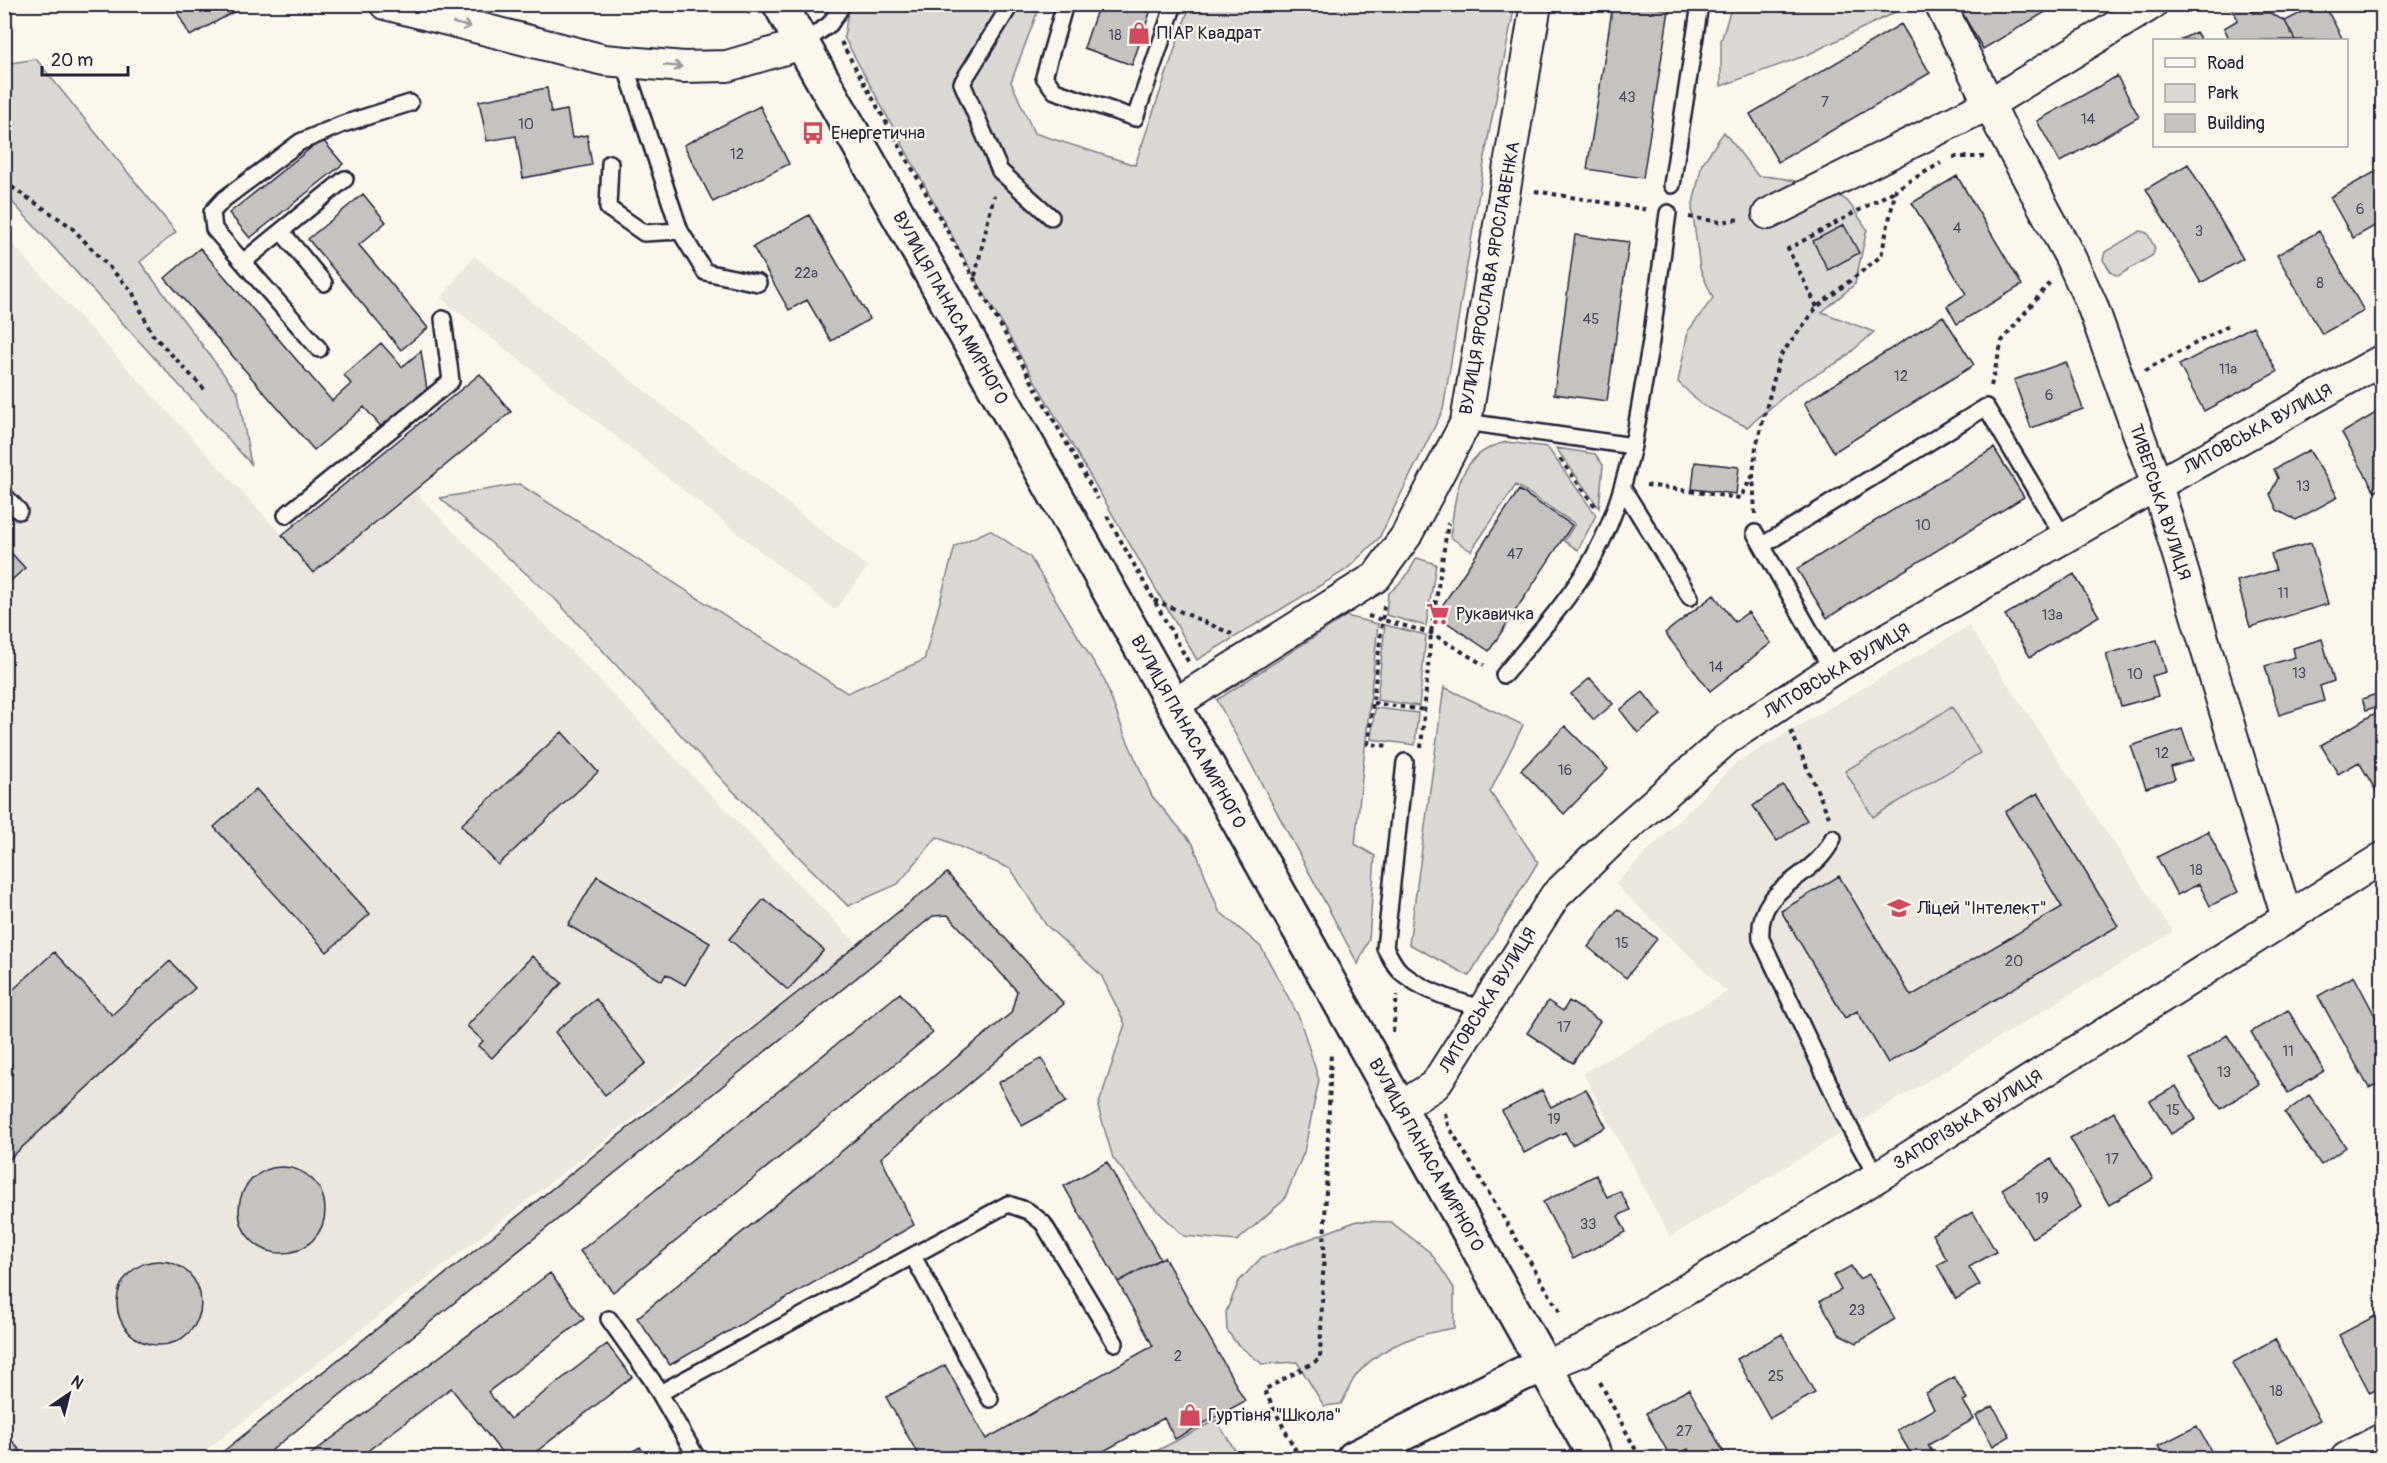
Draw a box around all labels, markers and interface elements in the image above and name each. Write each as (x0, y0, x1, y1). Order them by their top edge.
one-way arrow (452, 20, 471, 32)
shop icon: ПІАР Квадрат (1126, 20, 1152, 46)
place label: ПІАР Квадрат (1157, 22, 1262, 45)
house number: 18 (1108, 26, 1122, 45)
scale bar (42, 39, 128, 77)
legend (2153, 39, 2348, 147)
text: 20 m (51, 49, 93, 72)
text: Road (2207, 52, 2244, 75)
one-way arrow (663, 61, 683, 72)
text: Park (2207, 82, 2239, 105)
house number: 43 (1618, 88, 1636, 107)
house number: 7 (1821, 93, 1829, 112)
house number: 14 (2081, 110, 2096, 129)
text: Building (2207, 112, 2265, 135)
house number: 10 (518, 115, 534, 134)
bus stop icon: Енергетична (800, 120, 826, 146)
place label: Енергетична (831, 122, 925, 145)
street label: ВУЛИЦЯ ЯРОСЛАВА ЯРОСЛАВЕНКА (1455, 139, 1525, 417)
house number: 12 (730, 145, 744, 164)
house number: 6 (2356, 200, 2364, 219)
street label: ВУЛИЦЯ ПАНАСА МИРНОГО (887, 207, 1013, 409)
house number: 4 (1953, 219, 1962, 238)
house number: 3 (2195, 222, 2203, 241)
house number: 22а (794, 264, 818, 283)
house number: 8 (2316, 274, 2324, 293)
house number: 45 (1583, 310, 1599, 329)
house number: 11а (2219, 360, 2237, 379)
house number: 12 (1894, 367, 1908, 386)
street label: ЛИТОВСЬКА ВУЛИЦЯ (2179, 378, 2337, 480)
house number: 6 (2045, 386, 2053, 405)
street label: ТИВЕРСЬКА ВУЛИЦЯ (2124, 421, 2196, 583)
house number: 13 (2296, 477, 2310, 496)
house number: 10 (1915, 516, 1931, 535)
house number: 47 (1507, 545, 1523, 564)
house number: 11 (2277, 584, 2289, 603)
supermarket icon: Рукавичка (1425, 601, 1451, 627)
place label: Рукавичка (1456, 603, 1534, 626)
house number: 13а (2041, 606, 2063, 625)
street label: ЛИТОВСЬКА ВУЛИЦЯ (1759, 618, 1914, 724)
street label: ВУЛИЦЯ ПАНАСА МИРНОГО (1125, 631, 1251, 833)
house number: 14 (1709, 658, 1724, 677)
house number: 13 (2292, 664, 2306, 683)
house number: 10 (2127, 665, 2143, 684)
house number: 12 (2155, 744, 2169, 763)
house number: 16 (1558, 761, 1572, 780)
house number: 18 (2189, 861, 2203, 880)
school or university icon: Ліцей "Інтелект" (1886, 895, 1912, 921)
place label: Ліцей "Інтелект" (1916, 897, 2047, 920)
street label: ЛИТОВСЬКА ВУЛИЦЯ (1434, 923, 1542, 1078)
house number: 15 (1615, 934, 1629, 953)
house number: 20 (2005, 952, 2023, 971)
house number: 17 (1557, 1018, 1571, 1037)
house number: 11 (2282, 1042, 2294, 1061)
street label: ВУЛИЦЯ ПАНАСА МИРНОГО (1363, 1054, 1489, 1256)
house number: 13 (2217, 1063, 2231, 1082)
street label: ЗАПОРІЗЬКА ВУЛИЦЯ (1889, 1065, 2047, 1175)
house number: 15 (2166, 1101, 2180, 1120)
house number: 19 (1547, 1110, 1561, 1129)
house number: 17 (2105, 1150, 2119, 1169)
house number: 19 (2035, 1189, 2049, 1208)
house number: 33 (1580, 1215, 1596, 1234)
house number: 23 (1849, 1301, 1865, 1320)
house number: 2 (1174, 1347, 1182, 1366)
north arrow (39, 1364, 99, 1424)
house number: 25 (1768, 1367, 1784, 1386)
text: N (67, 1371, 87, 1394)
house number: 18 (2269, 1382, 2283, 1401)
shop icon: Гуртівня "Школа" (1177, 1402, 1203, 1428)
place label: Гуртівня "Школа" (1208, 1404, 1341, 1427)
house number: 27 (1676, 1422, 1692, 1441)

